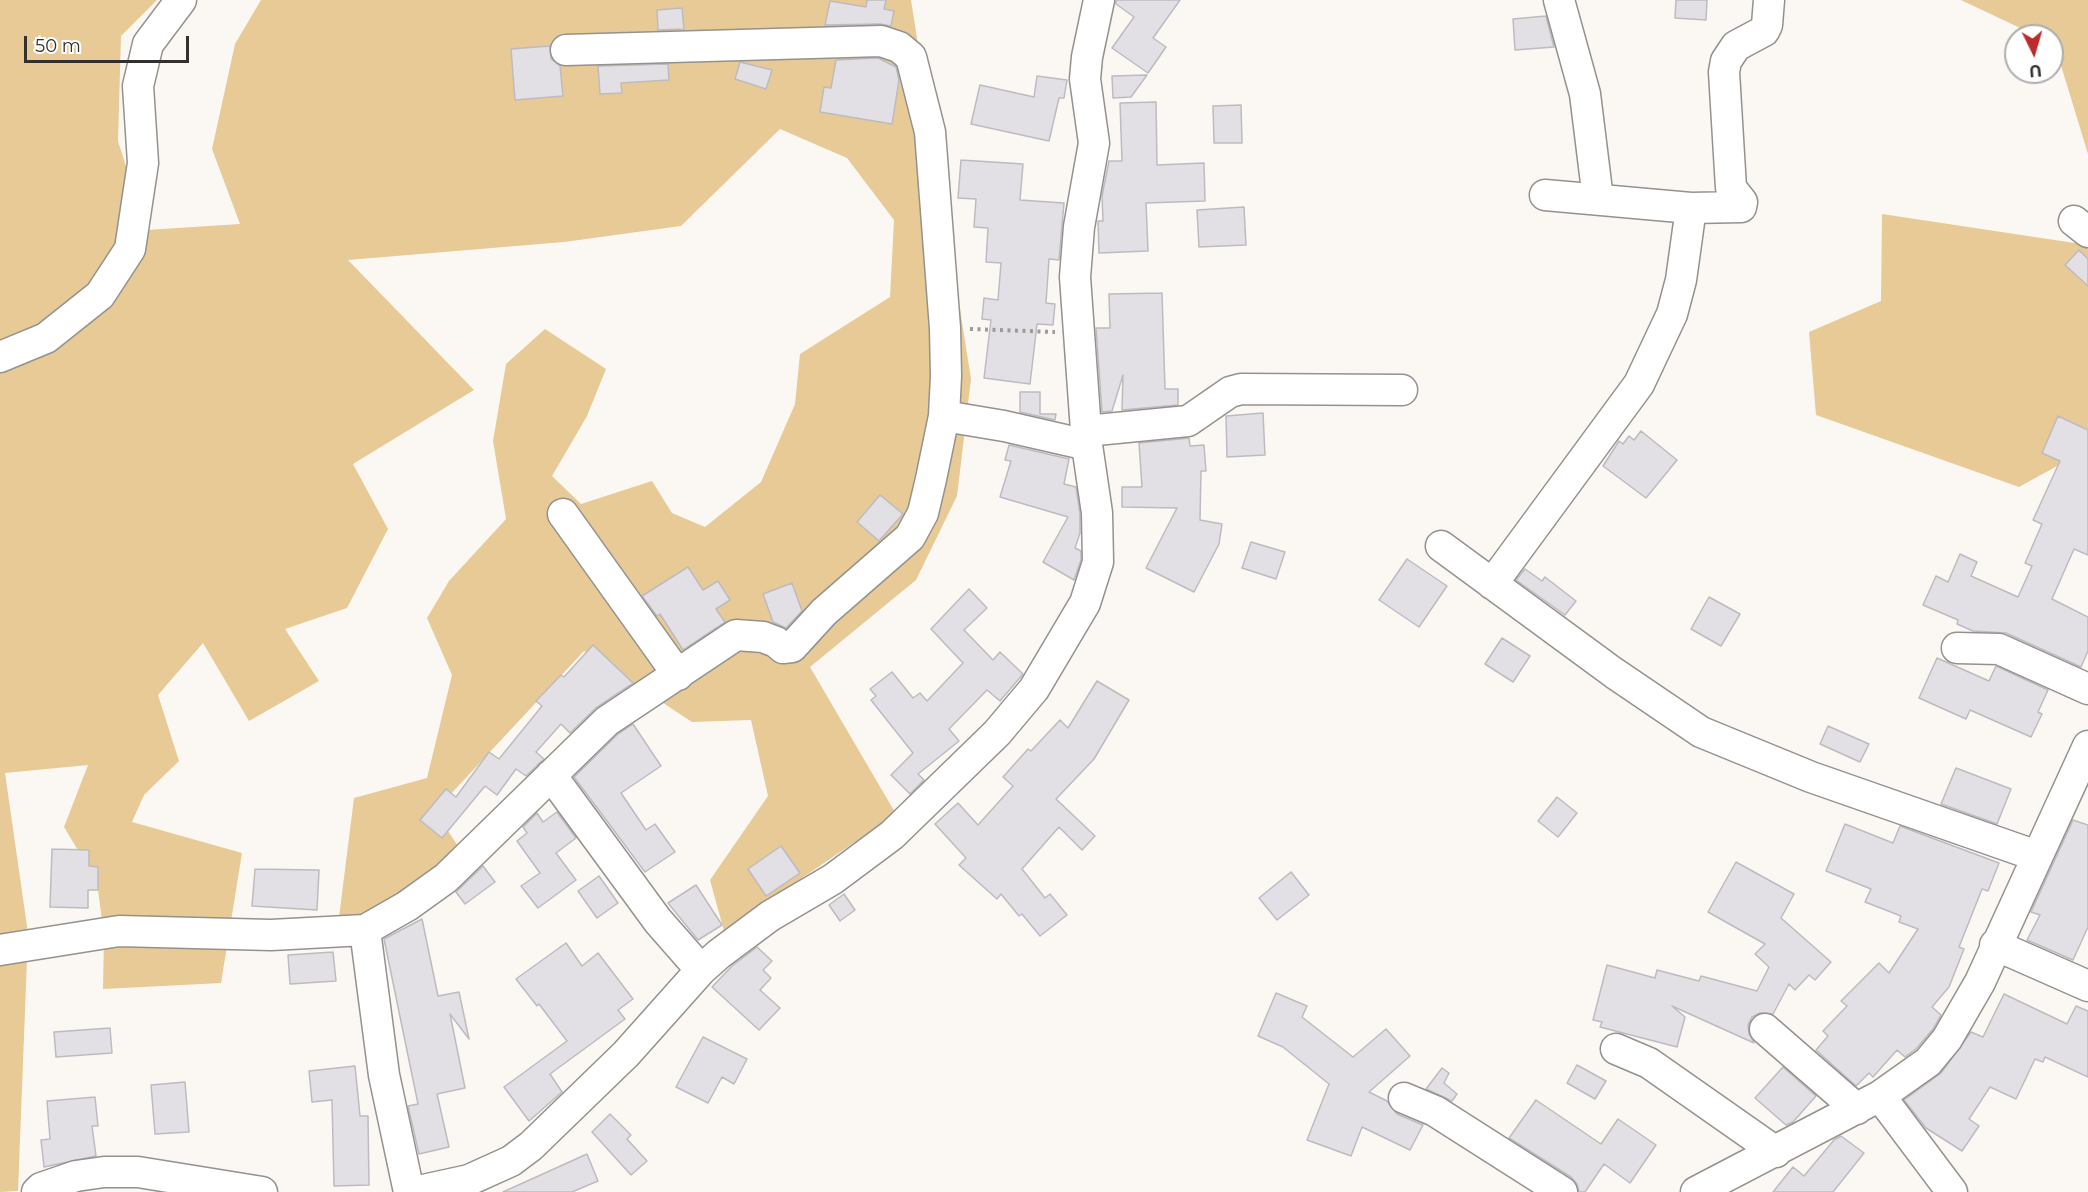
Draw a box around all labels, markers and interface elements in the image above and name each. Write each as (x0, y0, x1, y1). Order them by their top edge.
scale bar (27, 24, 192, 62)
north arrow (2004, 24, 2064, 84)
text: 50 m (35, 35, 81, 57)
text: U (2028, 60, 2043, 80)

